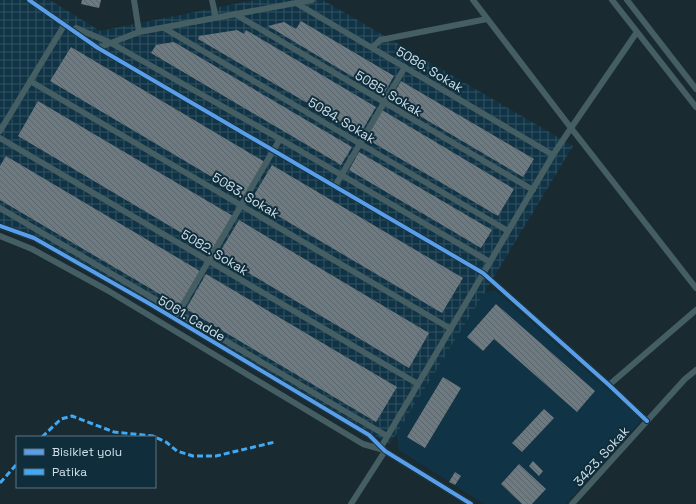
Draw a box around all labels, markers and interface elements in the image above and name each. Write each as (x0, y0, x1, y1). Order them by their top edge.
street label: 5086. Sokak (393, 43, 467, 96)
street label: 5085. Sokak (352, 67, 425, 120)
street label: 5084. Sokak (305, 94, 379, 147)
street label: 5083. Sokak (209, 169, 283, 222)
street label: 5082. Sokak (178, 226, 252, 279)
street label: 5061. Cadde (155, 292, 229, 345)
street label: 3423. Sokak (570, 423, 633, 490)
legend (16, 436, 156, 488)
text: Bisiklet yolu (52, 444, 122, 460)
text: Patika (52, 464, 87, 480)

